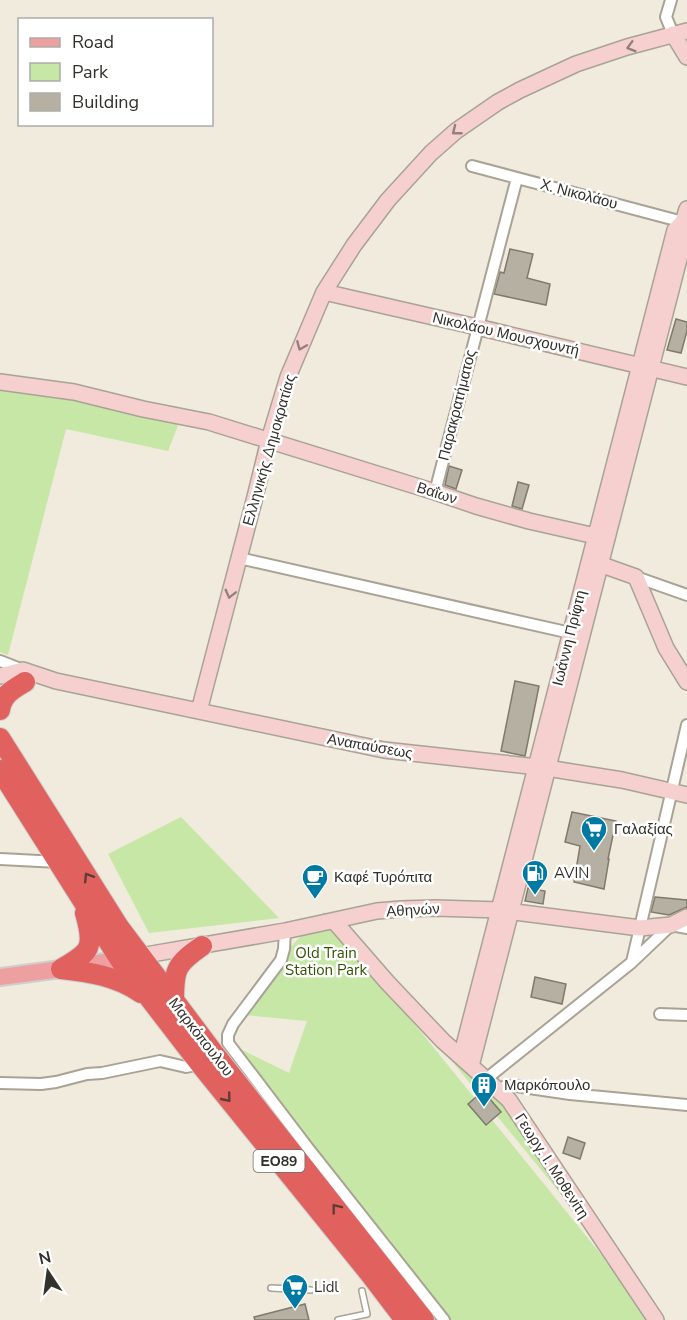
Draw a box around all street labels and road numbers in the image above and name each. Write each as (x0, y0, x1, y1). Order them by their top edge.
street label: Χ. Νικολάου (538, 174, 620, 214)
street label: Νικολάου Μουσχουντή (431, 307, 581, 361)
street label: Παρακρατήματος (433, 347, 481, 463)
street label: Ελληνικής Δημοκρατίας (238, 372, 300, 528)
street label: Βαΐων (414, 477, 460, 509)
street label: Ιωάννη Πρίφτη (547, 588, 591, 688)
street label: Αναπαύσεως (326, 729, 414, 763)
street label: Αθηνών (386, 899, 440, 921)
street label: Μαρκόπουλου (164, 994, 238, 1080)
street label: Γεωργ. Ι. Μοθενίτη (510, 1109, 594, 1223)
road number: ΕΟ89 (254, 1150, 304, 1172)

